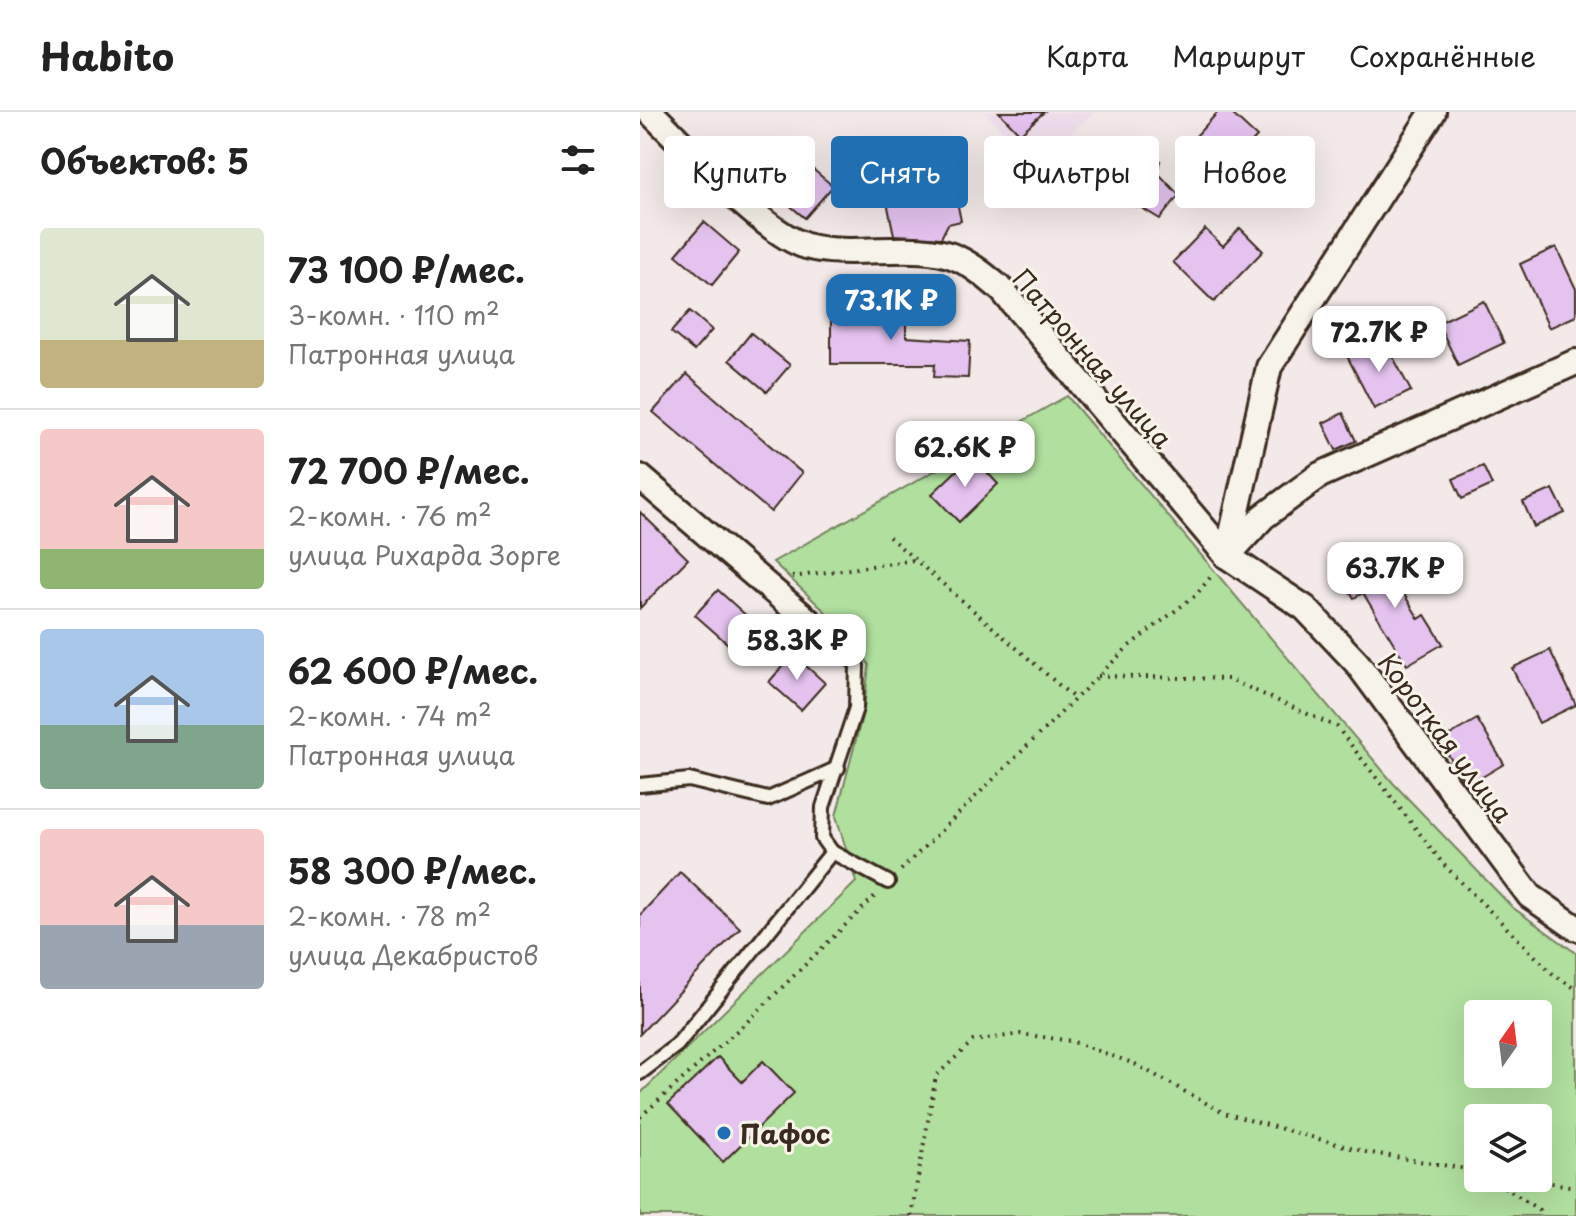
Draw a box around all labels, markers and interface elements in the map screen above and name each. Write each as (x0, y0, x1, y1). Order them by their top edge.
text: Habito (40, 27, 174, 84)
text: Карта (1046, 34, 1128, 77)
text: Маршрут (1172, 34, 1305, 77)
text: Сохранённые (1349, 34, 1536, 77)
text: Объектов: 5 (40, 134, 249, 186)
chip: Купить (664, 136, 815, 208)
chip: Снять (831, 136, 968, 208)
chip: Фильтры (984, 136, 1159, 208)
chip: Новое (1175, 136, 1315, 208)
icon: filters (556, 138, 600, 182)
text: 73 100 ₽/мес. (288, 243, 525, 295)
icon: home (104, 260, 200, 356)
street label: Патронная улица (1004, 260, 1183, 457)
pin: 73.1K ₽ (817, 274, 965, 342)
text: 73.1K ₽ (844, 280, 938, 319)
text: 3-комн. · 110 m² (288, 295, 500, 334)
pin: 72.7K ₽ (1305, 306, 1453, 374)
text: 72.7K ₽ (1330, 312, 1428, 351)
text: Патронная улица (288, 334, 515, 373)
pin: 62.6K ₽ (891, 421, 1039, 489)
text: 62.6K ₽ (914, 427, 1016, 466)
text: 72 700 ₽/мес. (288, 444, 530, 496)
icon: home (104, 461, 200, 557)
text: 2-комн. · 76 m² (288, 496, 492, 535)
text: улица Рихарда Зорге (288, 535, 561, 574)
pin: 63.7K ₽ (1321, 542, 1469, 610)
text: 63.7K ₽ (1345, 548, 1445, 587)
pin: 58.3K ₽ (723, 614, 871, 682)
text: 58.3K ₽ (746, 620, 848, 659)
text: 62 600 ₽/мес. (288, 644, 538, 696)
street label: Короткая улица (1369, 644, 1523, 831)
icon: home (104, 661, 200, 757)
text: 2-комн. · 74 m² (288, 696, 492, 735)
text: Патронная улица (288, 735, 515, 774)
text: 58 300 ₽/мес. (288, 844, 537, 896)
icon: home (104, 861, 200, 957)
text: 2-комн. · 78 m² (288, 896, 491, 935)
text: улица Декабристов (288, 935, 538, 974)
north arrow (1464, 1000, 1552, 1088)
map controls (1464, 1000, 1552, 1192)
button: layers (1464, 1104, 1552, 1192)
place label: Пафос (740, 1114, 830, 1153)
marker: Пафос (715, 1124, 733, 1142)

